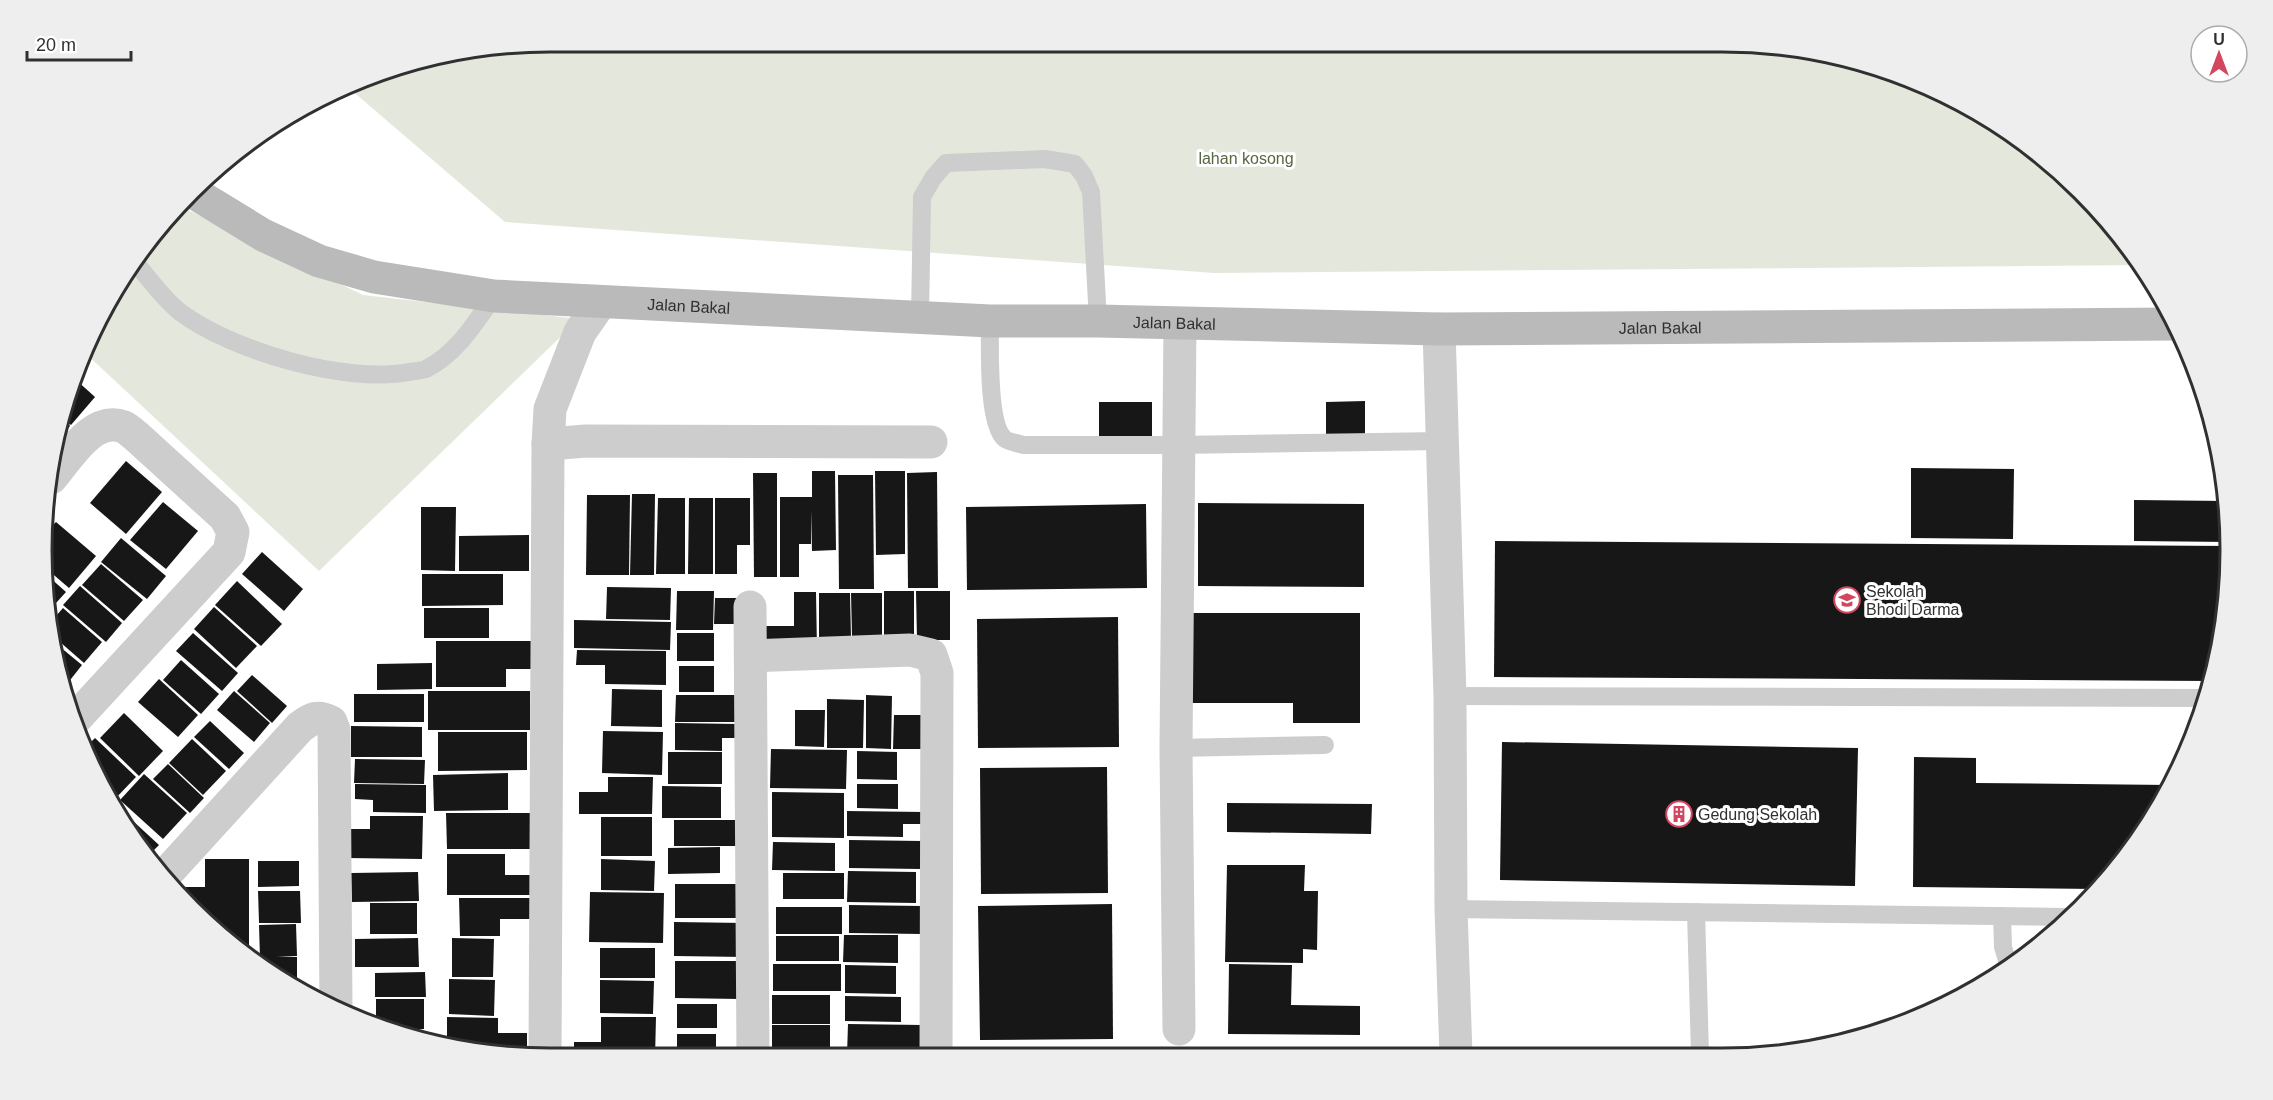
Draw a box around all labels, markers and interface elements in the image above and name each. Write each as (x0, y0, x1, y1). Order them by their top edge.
scale bar (27, 24, 130, 62)
north arrow (2189, 24, 2249, 84)
text: U (2213, 31, 2225, 48)
text: 20 m (36, 35, 76, 55)
park label: lahan kosong (1198, 150, 1294, 167)
street label: Jalan Bakal (647, 296, 730, 317)
street label: Jalan Bakal (1133, 314, 1216, 333)
street label: Jalan Bakal (1619, 319, 1702, 337)
place label: Sekolah Bhodi Darma (1866, 583, 1959, 618)
school or university icon: Sekolah Bhodi Darma (1832, 585, 1862, 615)
building icon: Gedung Sekolah (1664, 799, 1694, 829)
place label: Gedung Sekolah (1698, 806, 1817, 823)

